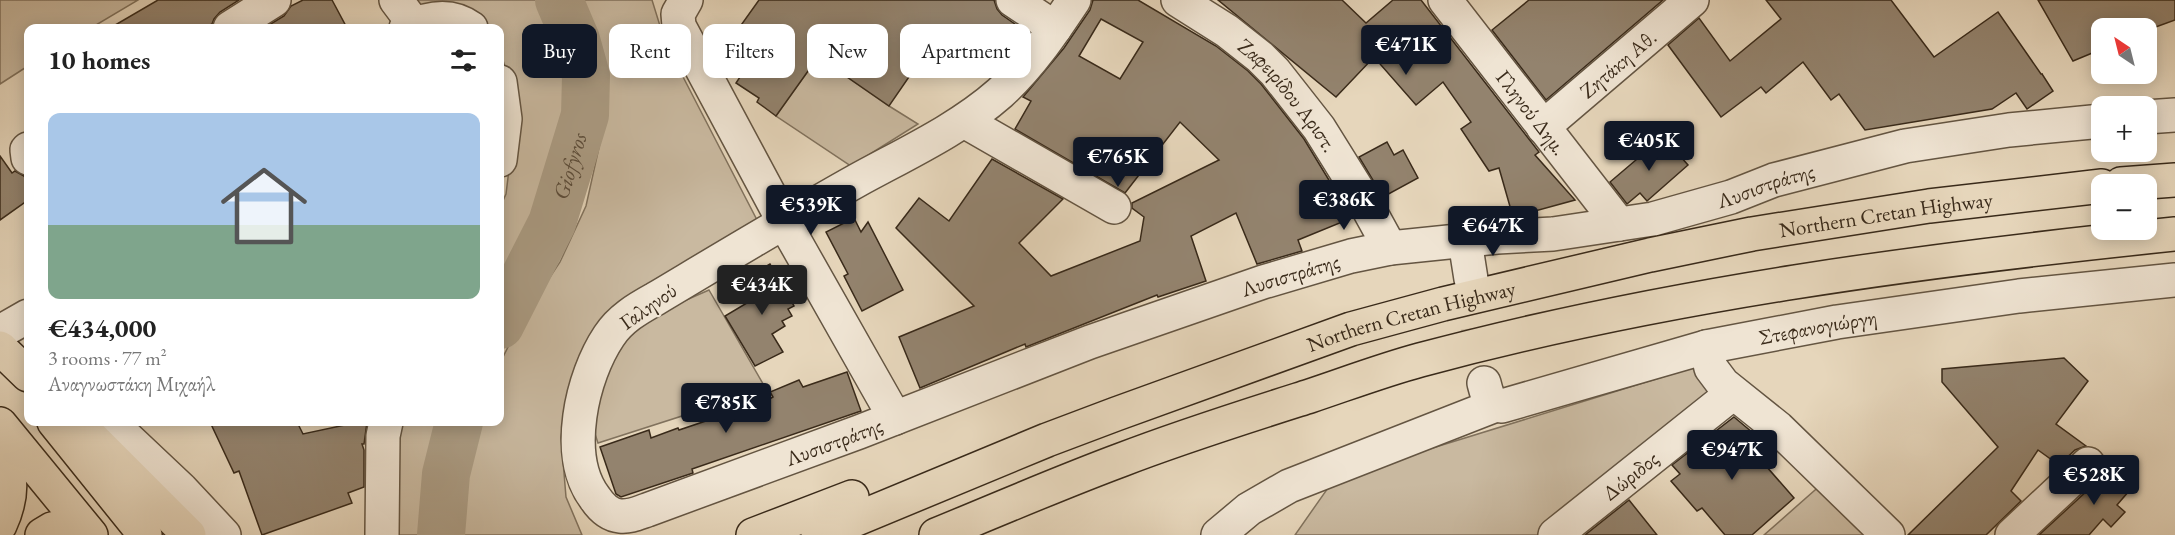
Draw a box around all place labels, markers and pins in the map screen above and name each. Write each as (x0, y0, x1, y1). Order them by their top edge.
pin: €471K (1364, 25, 1448, 76)
pin: €405K (1607, 121, 1691, 172)
pin: €765K (1076, 137, 1160, 188)
pin: €386K (1302, 180, 1386, 231)
pin: €539K (769, 185, 853, 236)
pin: €647K (1451, 206, 1535, 257)
pin: €434K (720, 265, 804, 316)
pin: €785K (684, 383, 768, 434)
pin: €947K (1690, 430, 1774, 481)
pin: €528K (2052, 455, 2136, 506)

